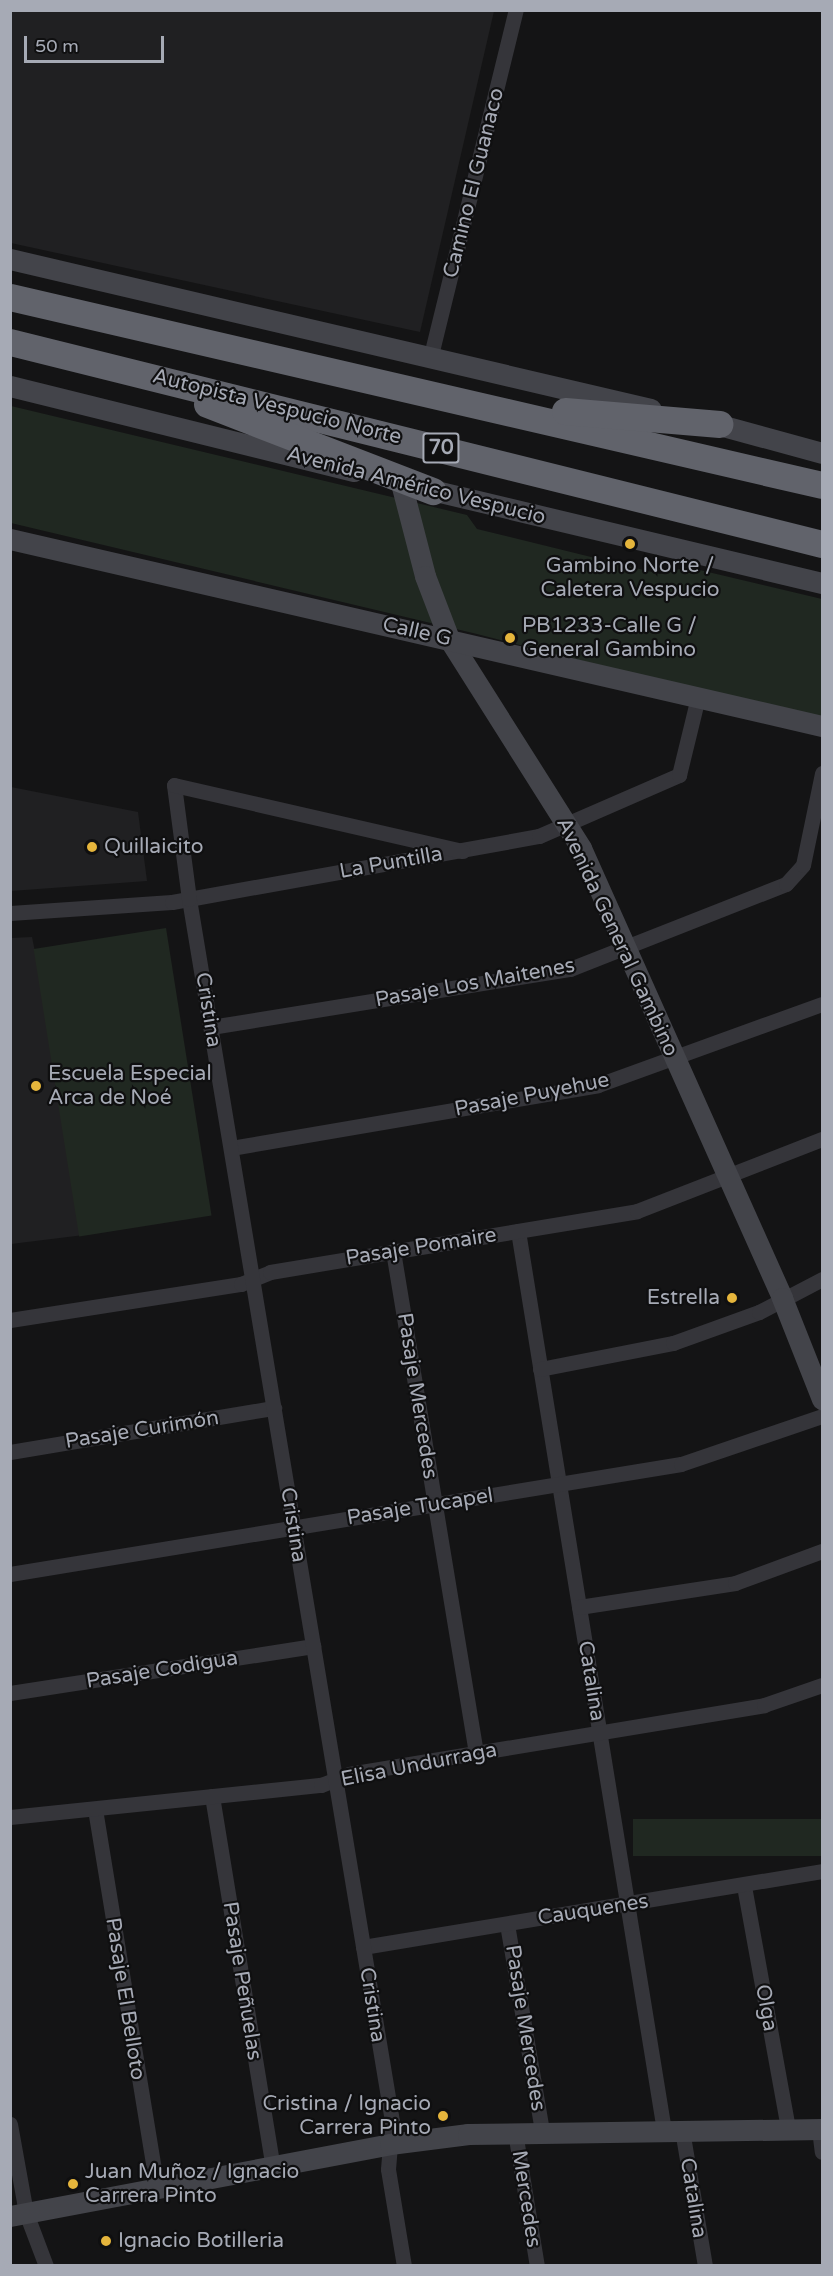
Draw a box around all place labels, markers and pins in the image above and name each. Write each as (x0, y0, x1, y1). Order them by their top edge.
marker: Gambino Norte / Caletera Vespucio (623, 537, 637, 551)
place label: Gambino Norte / Caletera Vespucio (540, 553, 720, 603)
place label: PB1233-Calle G / General Gambino (522, 613, 697, 663)
marker: PB1233-Calle G / General Gambino (503, 631, 517, 645)
place label: Quillaicito (104, 834, 203, 860)
marker: Quillaicito (85, 840, 99, 854)
place label: Escuela Especial Arca de Noé (48, 1061, 212, 1111)
marker: Escuela Especial Arca de Noé (29, 1079, 43, 1093)
place label: Estrella (647, 1285, 720, 1311)
marker: Estrella (725, 1291, 739, 1305)
place label: Cristina / Ignacio Carrera Pinto (262, 2091, 431, 2141)
marker: Cristina / Ignacio Carrera Pinto (436, 2109, 450, 2123)
place label: Juan Muñoz / Ignacio Carrera Pinto (85, 2159, 299, 2209)
marker: Juan Muñoz / Ignacio Carrera Pinto (66, 2177, 80, 2191)
place label: Ignacio Botilleria (118, 2228, 284, 2254)
marker: Ignacio Botilleria (99, 2234, 113, 2248)

